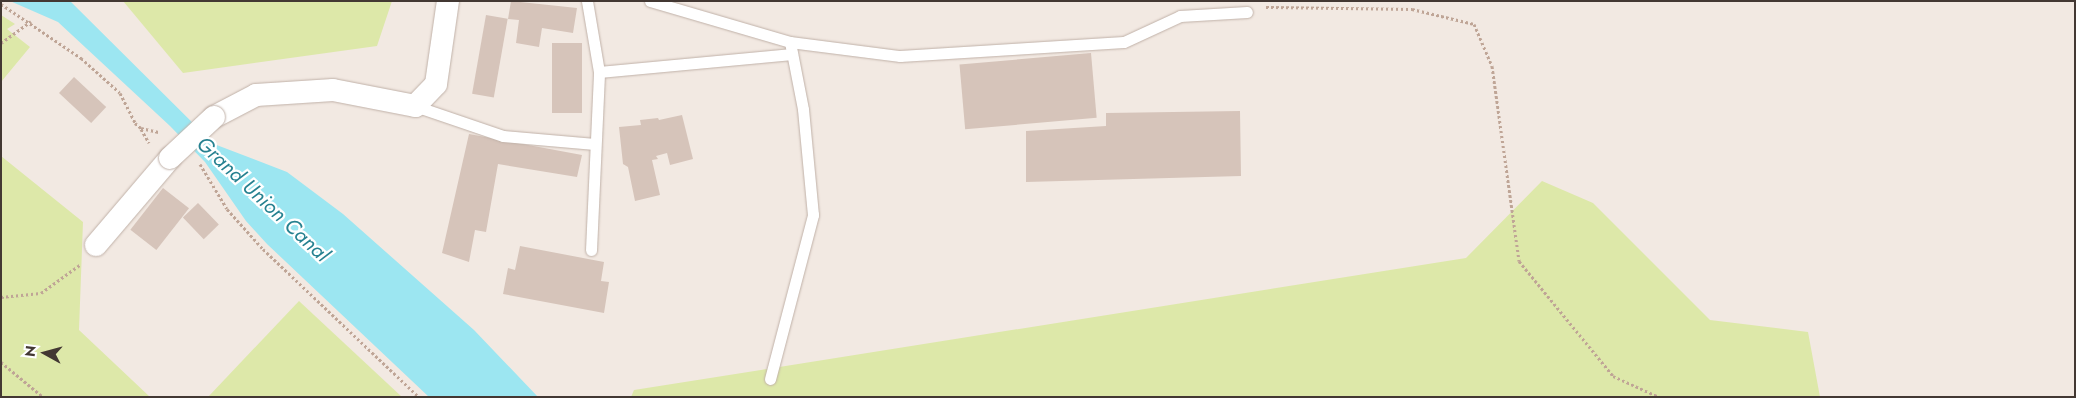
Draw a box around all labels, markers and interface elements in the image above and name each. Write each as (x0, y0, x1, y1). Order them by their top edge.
water label: Grand Union Canal (191, 131, 335, 267)
north arrow (20, 328, 70, 378)
text: N (20, 344, 41, 358)

